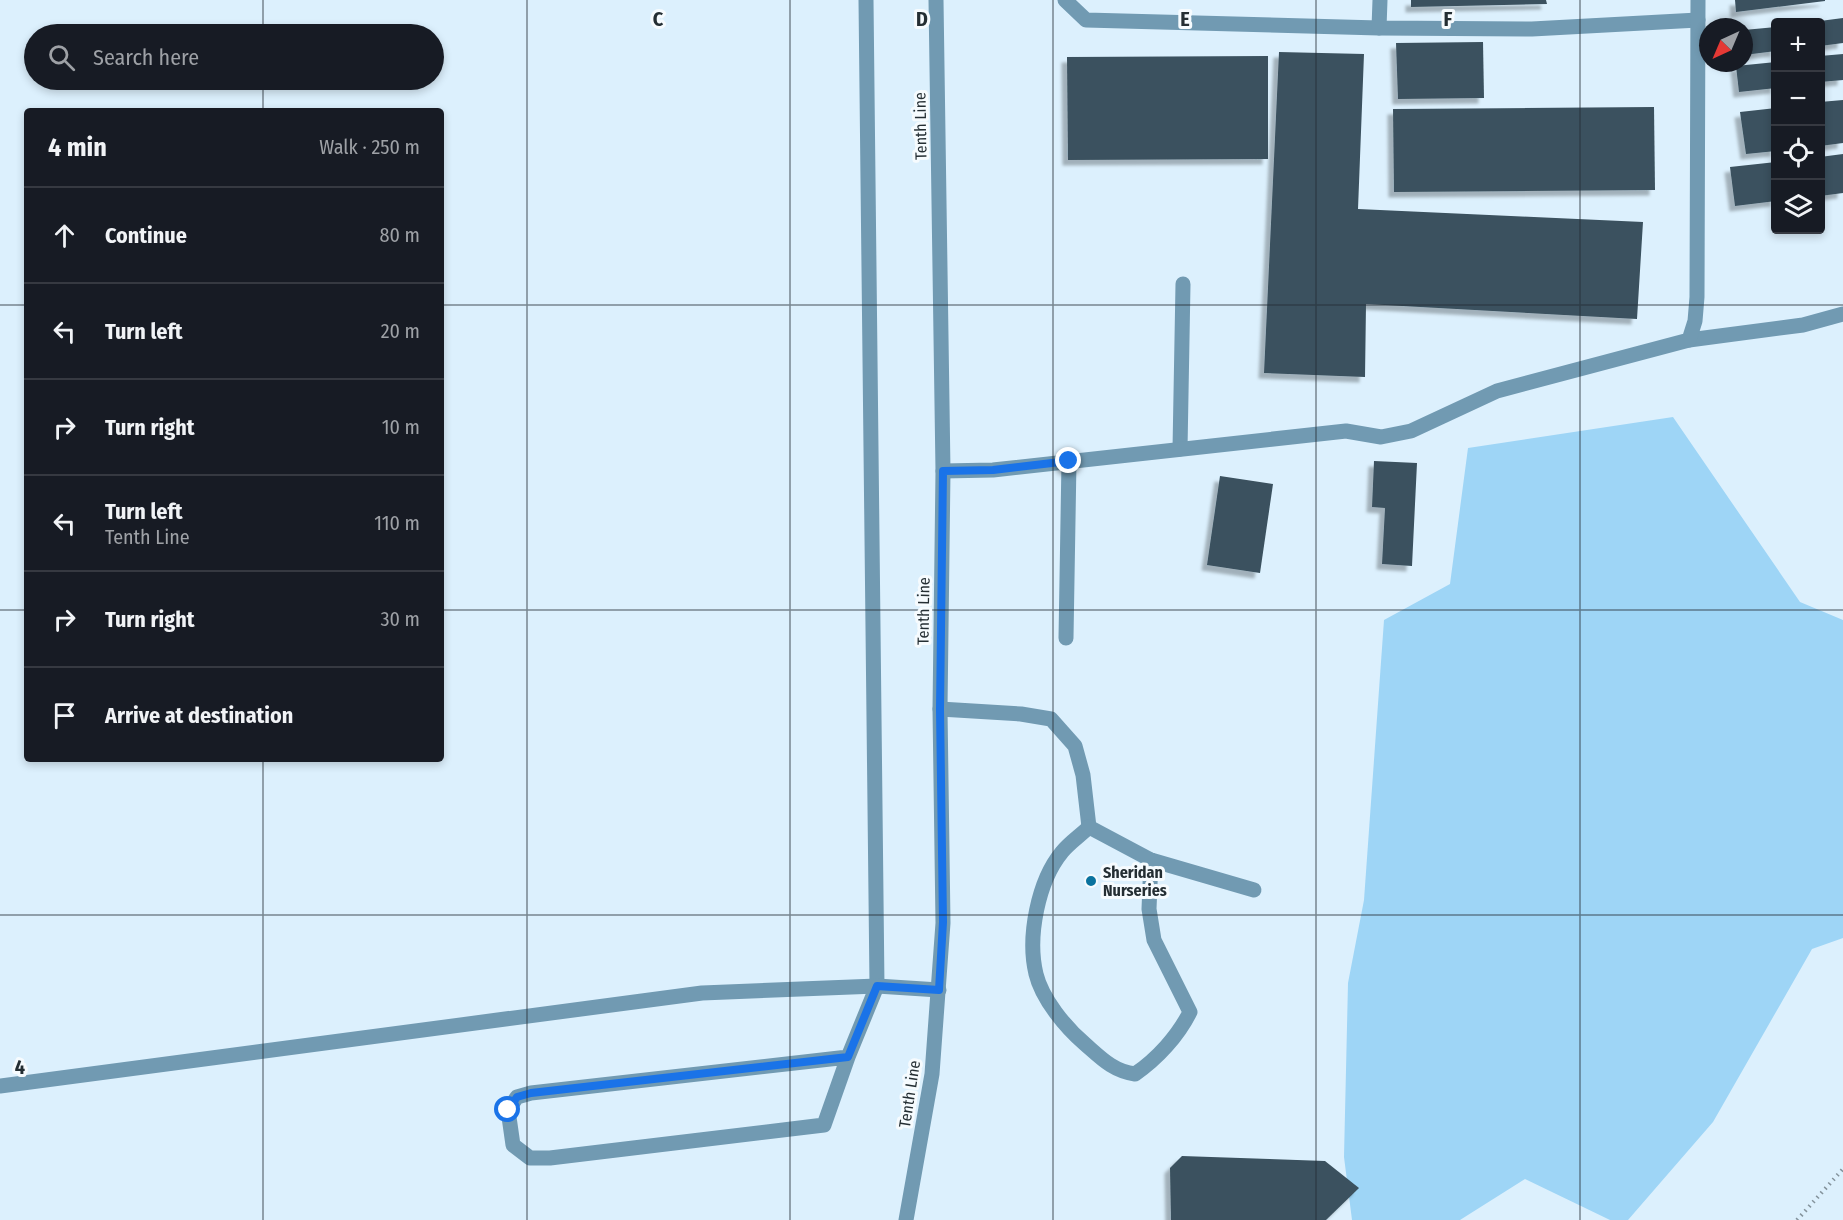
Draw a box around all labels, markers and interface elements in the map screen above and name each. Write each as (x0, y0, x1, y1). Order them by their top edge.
text: C (653, 7, 664, 31)
text: D (916, 7, 928, 31)
text: E (1180, 7, 1190, 31)
text: F (1444, 7, 1453, 31)
north arrow (1699, 18, 1753, 72)
map controls (1771, 18, 1825, 234)
button: + (1771, 18, 1825, 72)
search box (24, 24, 444, 90)
icon: search (45, 41, 78, 74)
text: Search here (93, 44, 199, 71)
button: − (1771, 72, 1825, 126)
street label: Tenth Line (910, 92, 931, 160)
button: locate (1771, 126, 1825, 180)
text: 4 min (48, 132, 107, 163)
text: Walk · 250 m (319, 135, 420, 159)
button: layers (1771, 180, 1825, 234)
icon: ahead (48, 219, 81, 252)
text: Continue (105, 222, 187, 249)
text: 80 m (380, 223, 420, 247)
icon: left (48, 315, 81, 348)
text: Turn left (105, 318, 183, 345)
text: 20 m (381, 319, 420, 343)
icon: right (48, 411, 81, 444)
text: Turn right (105, 414, 194, 441)
text: 10 m (382, 415, 420, 439)
route end (1055, 447, 1081, 473)
text: Turn left (105, 498, 183, 525)
icon: left (48, 507, 81, 540)
text: 110 m (374, 511, 420, 535)
text: Tenth Line (105, 525, 190, 549)
street label: Tenth Line (913, 577, 934, 645)
icon: right (48, 603, 81, 636)
text: Turn right (105, 606, 194, 633)
text: 30 m (380, 607, 420, 631)
icon: arrive (48, 699, 81, 732)
text: Arrive at destination (105, 702, 293, 729)
place label: Sheridan Nurseries (1103, 863, 1167, 900)
marker: Sheridan Nurseries (1084, 874, 1098, 888)
text: 4 (15, 1055, 25, 1079)
street label: Tenth Line (895, 1059, 924, 1129)
route start (494, 1096, 520, 1122)

